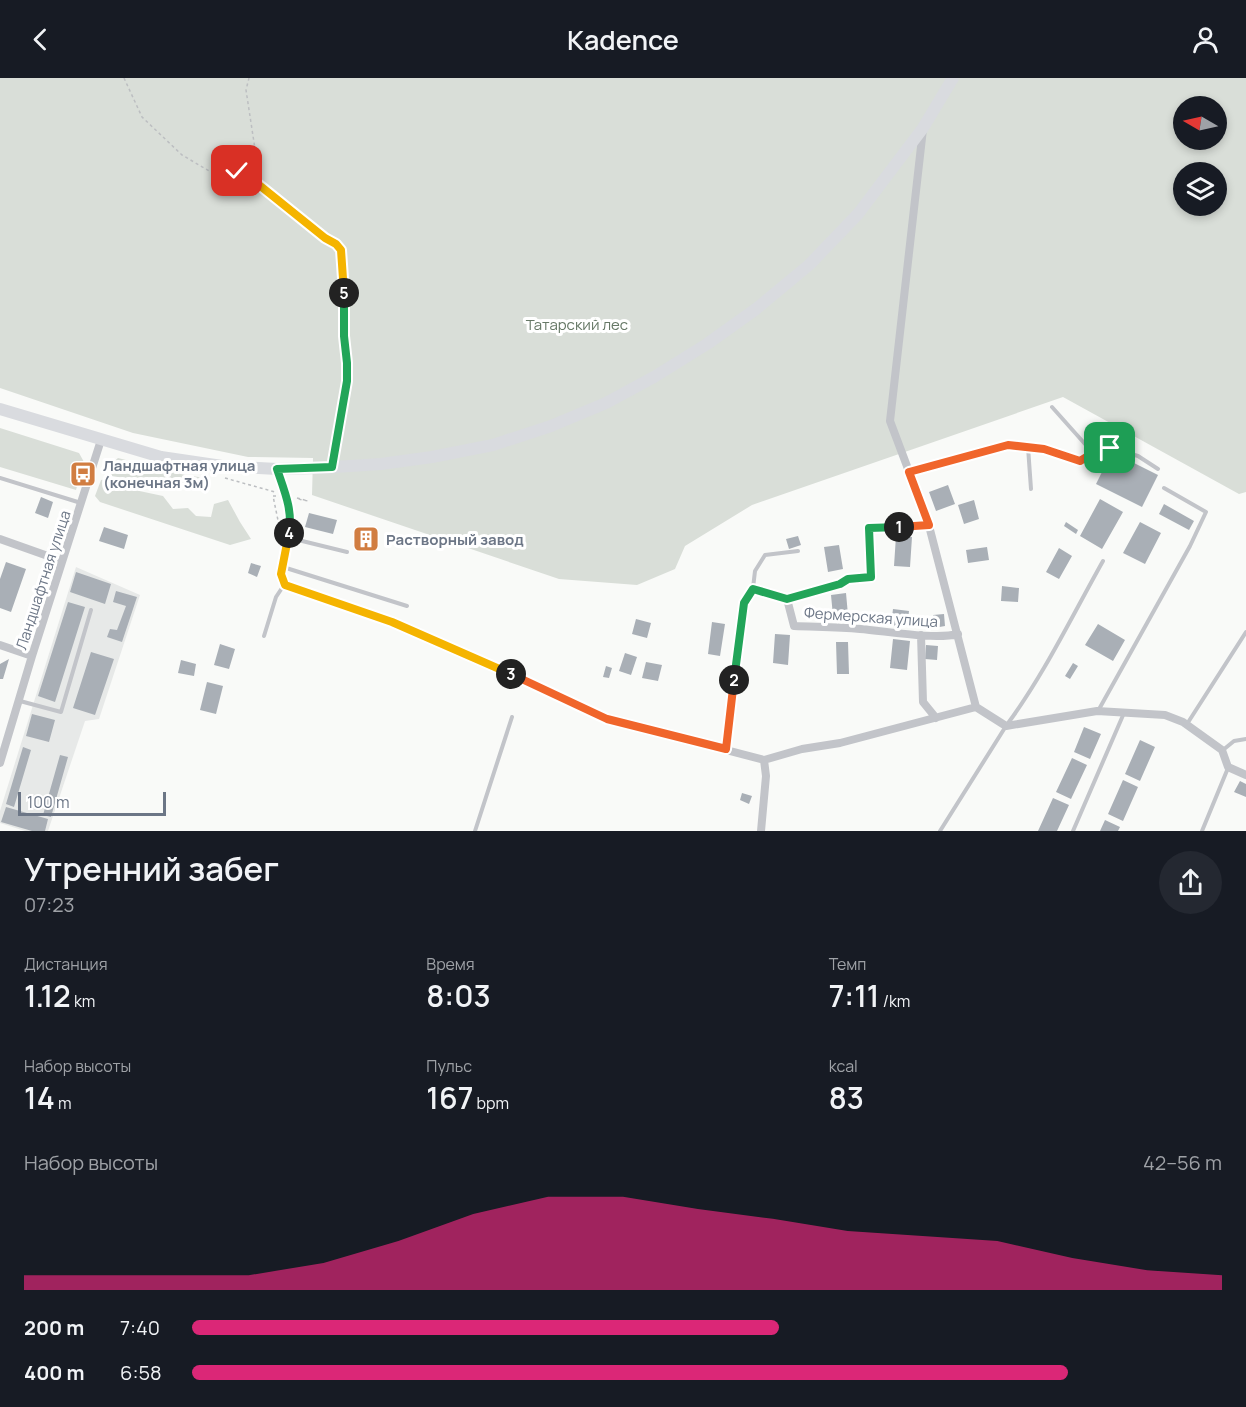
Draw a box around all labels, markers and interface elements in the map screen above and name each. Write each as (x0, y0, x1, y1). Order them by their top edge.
text: Kadence (567, 21, 679, 58)
icon: back (24, 23, 57, 56)
icon: person (1189, 23, 1222, 56)
north arrow (1173, 96, 1227, 150)
map controls (1173, 96, 1227, 216)
pin (211, 145, 262, 196)
icon: check (220, 154, 253, 187)
button: layers (1173, 162, 1227, 216)
pin: 5 (329, 278, 359, 308)
text: 5 (339, 282, 349, 304)
park label: Татарский лес (526, 314, 628, 335)
pin (1084, 422, 1135, 473)
icon: arrive (1093, 431, 1126, 464)
place label: Ландшафтная улица (конечная 3м) (103, 455, 255, 493)
bus stop icon: Ландшафтная улица (конечная 3м) (68, 459, 98, 489)
street label: Ландшафтная улица (11, 508, 75, 652)
pin: 1 (884, 512, 914, 542)
text: 1 (895, 516, 903, 538)
pin: 4 (274, 518, 304, 548)
text: 4 (284, 522, 294, 544)
building icon: Растворный завод (351, 524, 381, 554)
place label: Растворный завод (386, 529, 524, 550)
street label: Фермерская улица (803, 602, 939, 632)
pin: 3 (496, 659, 526, 689)
text: 3 (506, 663, 516, 685)
pin: 2 (719, 665, 749, 695)
text: 2 (729, 669, 739, 691)
scale bar (18, 789, 166, 816)
text: 100 m (27, 791, 70, 813)
text: Утренний забег (24, 846, 279, 891)
button: share (1159, 851, 1222, 914)
text: 07:23 (24, 891, 75, 918)
text: Дистанция (24, 953, 108, 975)
text: Время (426, 953, 475, 975)
text: Темп (829, 953, 866, 975)
text: 1.12 (24, 975, 71, 1016)
text: 8:03 (426, 975, 491, 1016)
text: 7:11 (829, 975, 880, 1016)
text: km (71, 990, 95, 1012)
text: /km (880, 990, 910, 1012)
text: Набор высоты (24, 1055, 131, 1077)
text: Пульс (426, 1055, 472, 1077)
text: kcal (829, 1055, 858, 1077)
text: 14 (24, 1077, 55, 1118)
text: 167 (426, 1077, 473, 1118)
text: 83 (829, 1077, 864, 1118)
text: m (55, 1092, 72, 1114)
text: bpm (473, 1092, 509, 1114)
text: Набор высоты (24, 1149, 158, 1176)
text: 42–56 m (1143, 1149, 1222, 1176)
text: 200 m (24, 1314, 84, 1341)
text: 7:40 (120, 1314, 160, 1341)
text: 400 m (24, 1359, 84, 1386)
text: 6:58 (120, 1359, 162, 1386)

